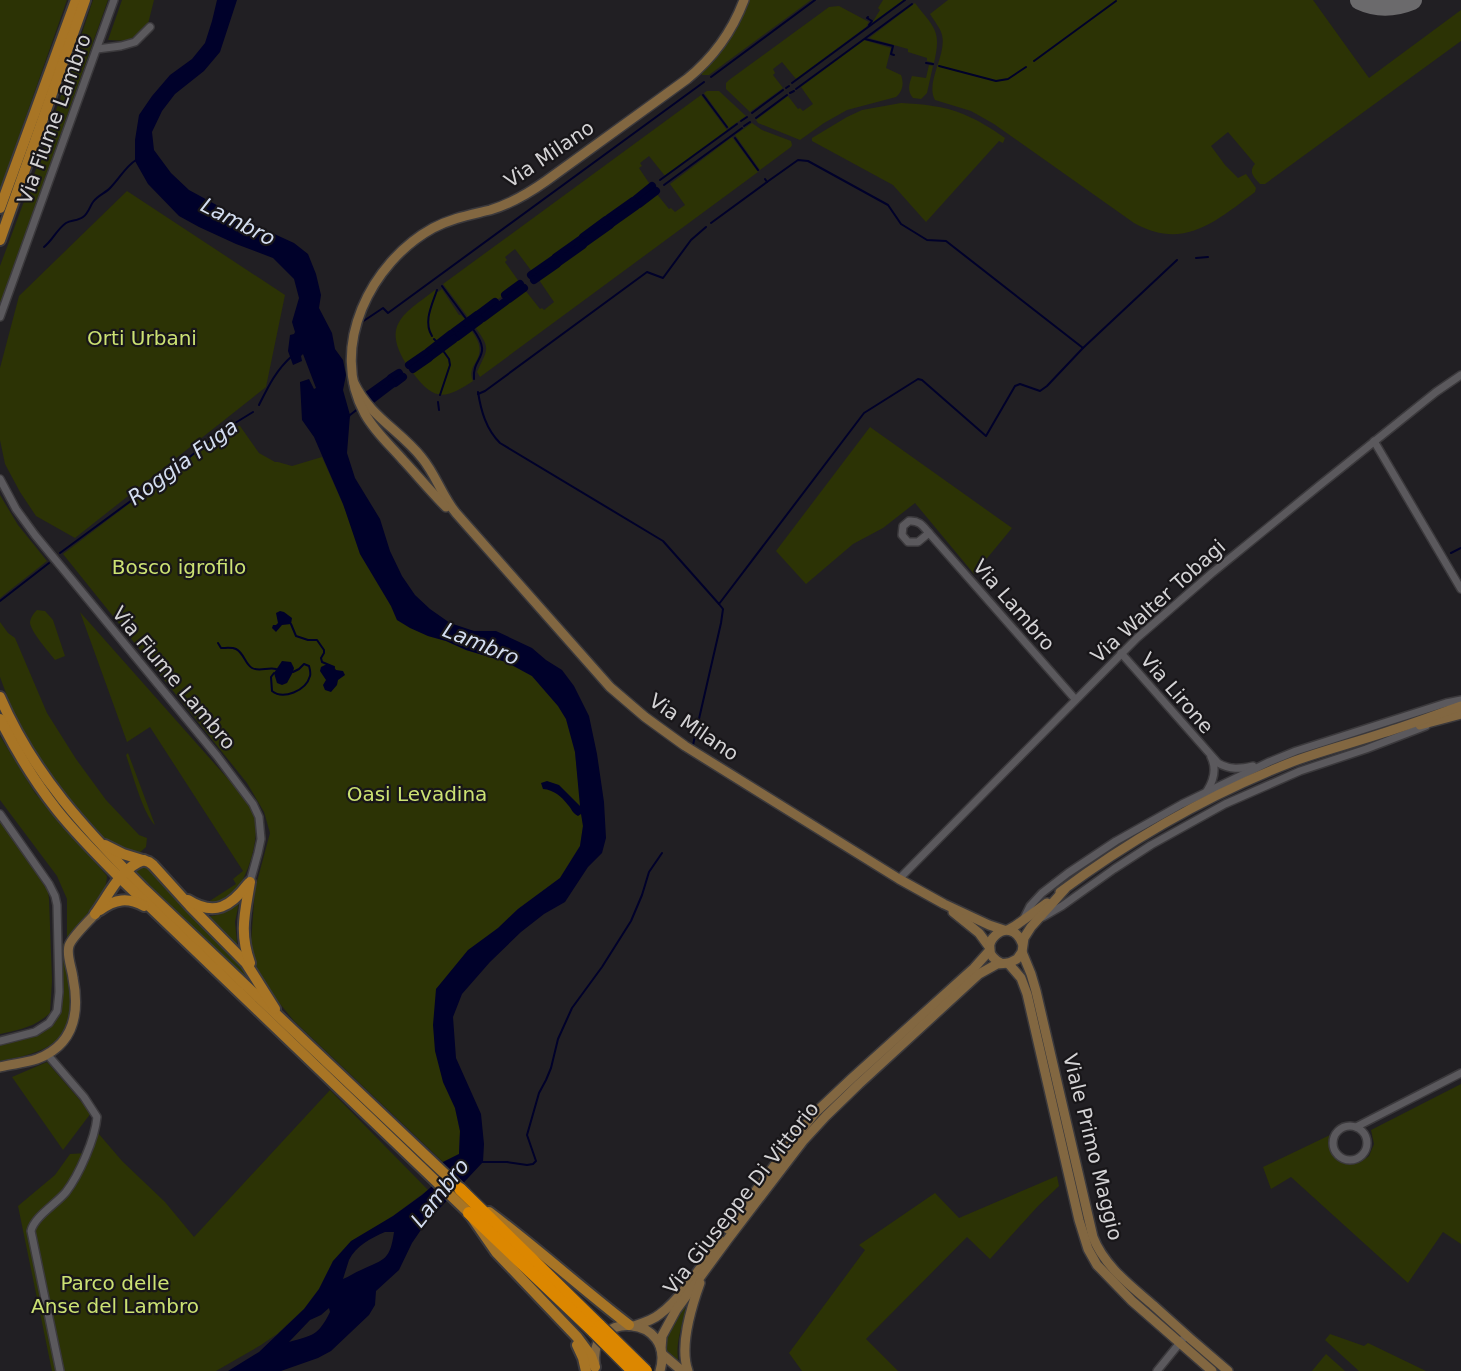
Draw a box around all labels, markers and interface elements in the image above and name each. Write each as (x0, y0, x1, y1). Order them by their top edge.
street label: Via Fiume Lambro (12, 31, 96, 207)
street label: Via Milano (500, 115, 598, 193)
water label: Lambro (197, 193, 279, 251)
park label: Orti Urbani (87, 326, 197, 350)
water label: Roggia Fuga (123, 414, 243, 510)
street label: Via Walter Tobagi (1086, 534, 1230, 668)
street label: Via Lambro (968, 554, 1060, 656)
park label: Bosco igrofilo (112, 555, 246, 579)
street label: Via Fiume Lambro (107, 602, 241, 754)
water label: Lambro (439, 618, 523, 670)
street label: Via Lirone (1135, 648, 1219, 738)
street label: Via Milano (645, 688, 743, 766)
park label: Oasi Levadina (347, 782, 487, 806)
street label: Viale Primo Maggio (1058, 1051, 1128, 1243)
street label: Via Giuseppe Di Vittorio (658, 1097, 824, 1299)
water label: Lambro (406, 1154, 474, 1232)
park label: Parco delle Anse del Lambro (31, 1271, 199, 1318)

